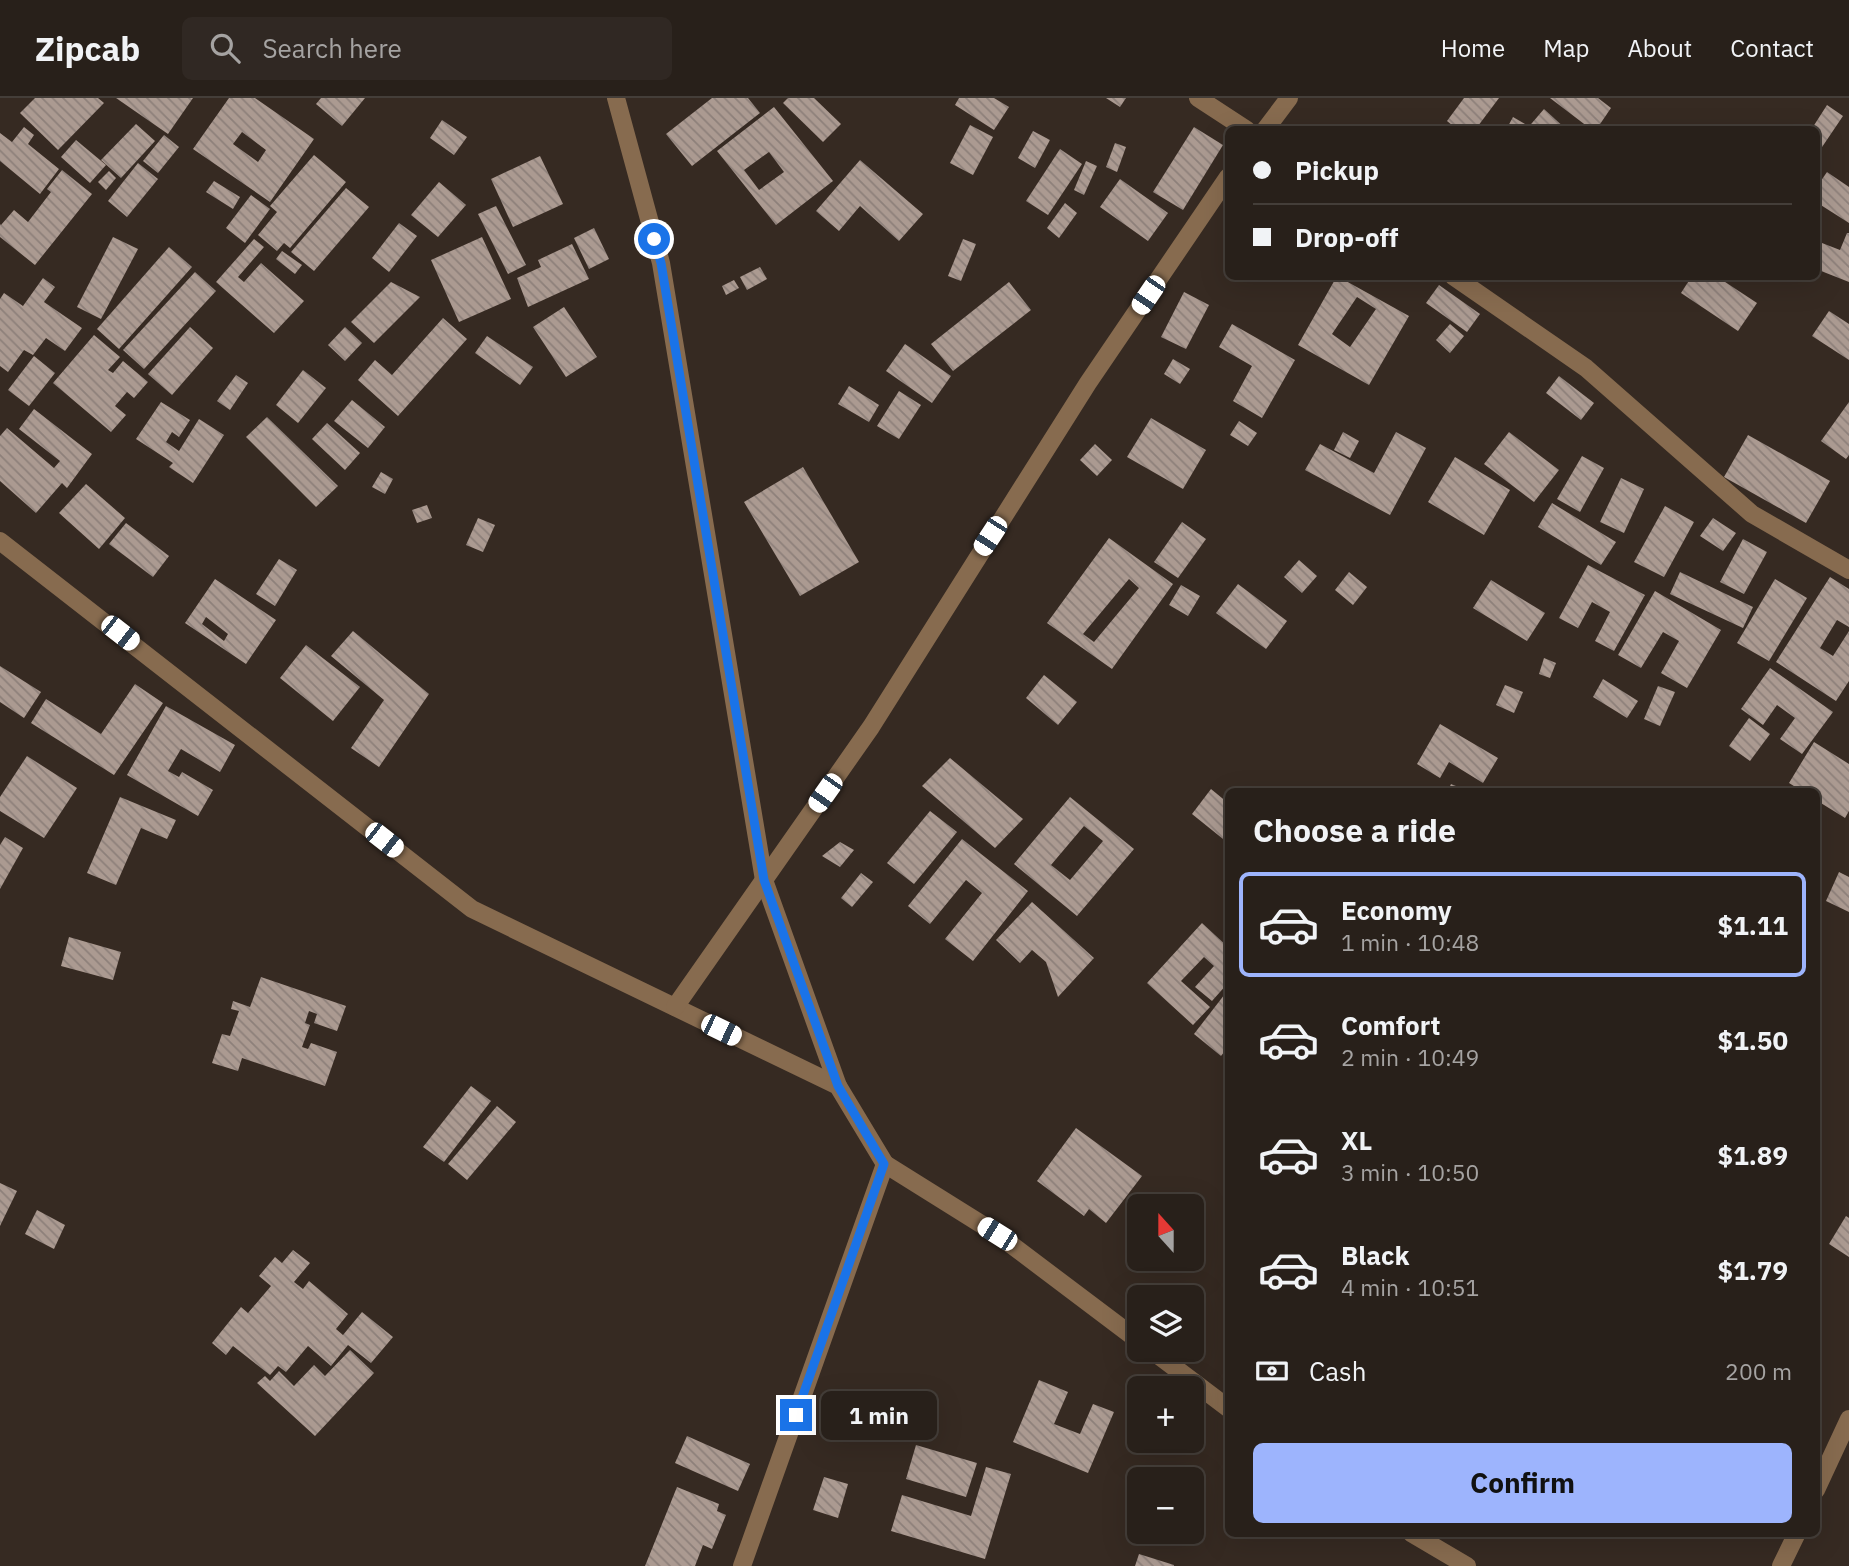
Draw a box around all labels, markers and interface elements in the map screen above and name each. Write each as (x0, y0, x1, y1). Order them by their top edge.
search box (182, 17, 672, 80)
text: Zipcab (35, 27, 140, 70)
icon: search (206, 29, 244, 67)
text: Search here (262, 31, 402, 65)
text: Home (1441, 32, 1505, 64)
text: Map (1543, 32, 1589, 64)
text: About (1627, 32, 1692, 64)
text: Contact (1730, 32, 1814, 64)
text: Pickup (1295, 153, 1379, 187)
text: Drop-off (1295, 220, 1398, 254)
route start (638, 223, 670, 255)
car (1128, 272, 1169, 318)
car (970, 513, 1011, 559)
car (97, 612, 144, 654)
car (805, 770, 846, 816)
text: Choose a ride (1253, 809, 1456, 851)
car (361, 819, 408, 861)
icon: car (1257, 893, 1320, 956)
text: Economy (1341, 893, 1452, 927)
text: $1.11 (1718, 908, 1788, 942)
text: 1 min · 10:48 (1341, 927, 1479, 957)
icon: car (1257, 1008, 1320, 1071)
text: Comfort (1341, 1008, 1440, 1042)
car (698, 1011, 745, 1049)
text: $1.50 (1718, 1023, 1788, 1057)
text: 2 min · 10:49 (1341, 1042, 1479, 1072)
icon: car (1257, 1123, 1320, 1186)
text: XL (1341, 1123, 1372, 1157)
text: $1.89 (1718, 1138, 1788, 1172)
text: 3 min · 10:50 (1341, 1157, 1479, 1187)
north arrow (1127, 1194, 1204, 1270)
map controls (1127, 1194, 1204, 1544)
car (974, 1214, 1021, 1254)
icon: car (1257, 1238, 1320, 1301)
text: Black (1341, 1238, 1409, 1272)
text: $1.79 (1718, 1253, 1788, 1287)
text: 4 min · 10:51 (1341, 1272, 1479, 1302)
button: layers (1127, 1285, 1204, 1362)
icon: cash (1253, 1352, 1291, 1390)
text: Cash (1309, 1354, 1366, 1388)
text: 200 m (1725, 1356, 1792, 1386)
button: + (1127, 1376, 1204, 1453)
callout: 1 min (820, 1390, 936, 1440)
route end (780, 1399, 812, 1431)
text: 1 min (849, 1400, 909, 1430)
button: Confirm (1253, 1443, 1792, 1523)
button: − (1127, 1467, 1204, 1544)

